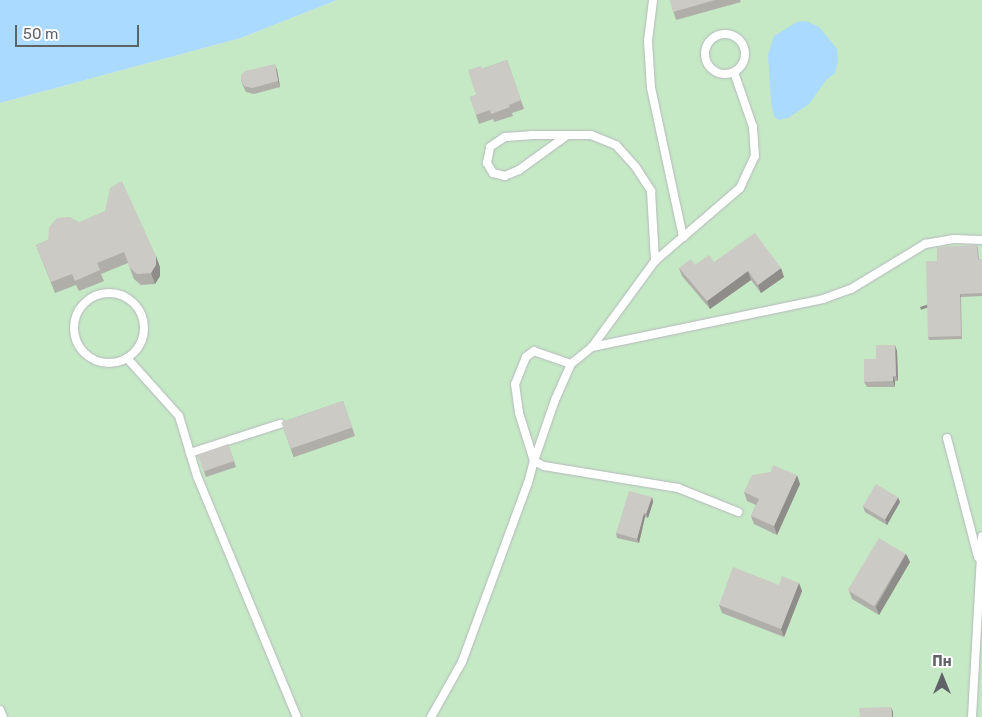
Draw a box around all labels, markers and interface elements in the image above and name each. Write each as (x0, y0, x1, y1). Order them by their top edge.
scale bar (18, 15, 141, 47)
text: 50 m (23, 25, 58, 43)
north arrow (917, 652, 967, 702)
text: Пн (932, 653, 952, 670)

